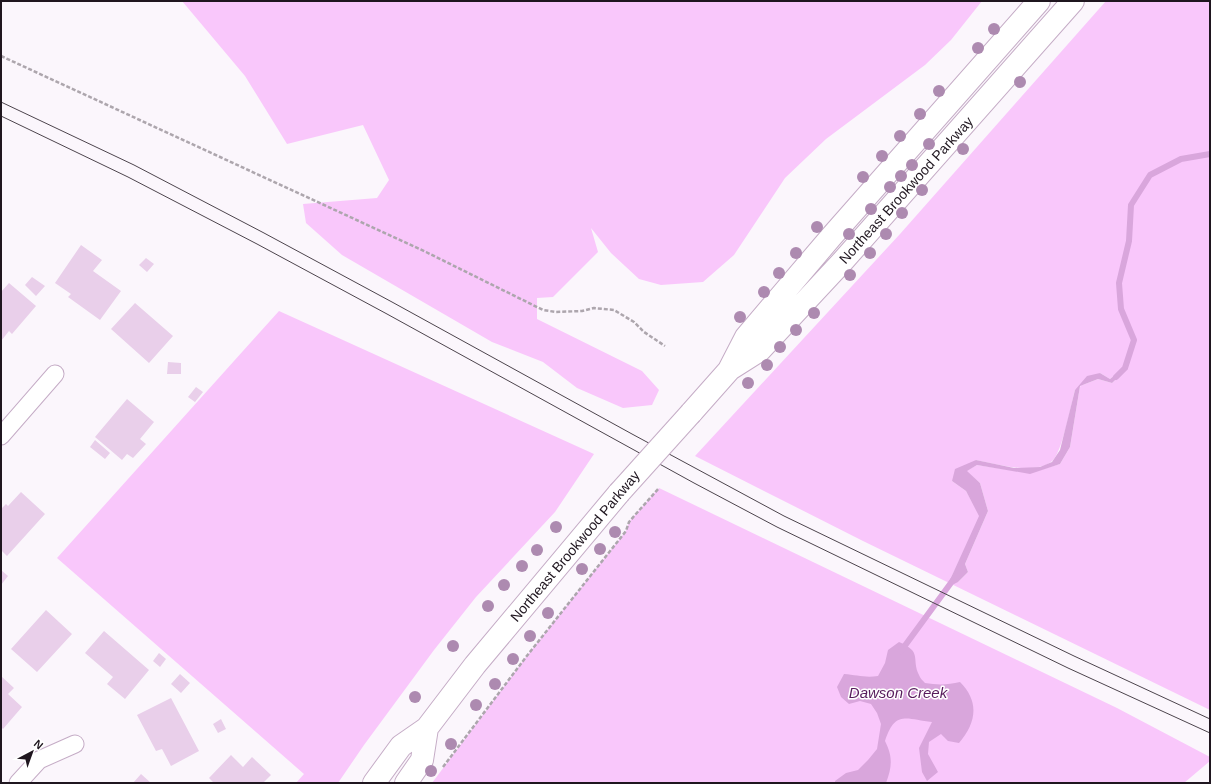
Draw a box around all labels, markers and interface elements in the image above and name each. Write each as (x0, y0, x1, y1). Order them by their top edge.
street label: Northeast Brookwood Parkway (836, 113, 976, 267)
street label: Northeast Brookwood Parkway (507, 467, 643, 625)
water label: Dawson Creek (849, 684, 949, 701)
north arrow (12, 732, 52, 772)
text: N (32, 737, 46, 752)

